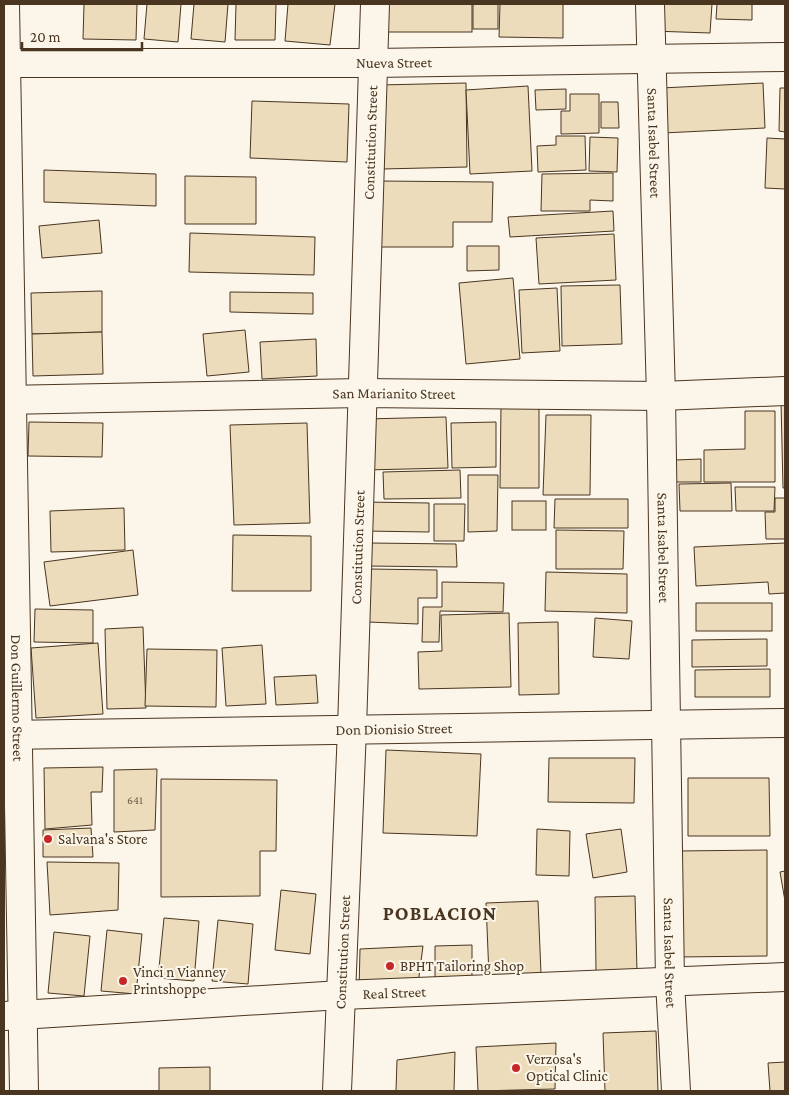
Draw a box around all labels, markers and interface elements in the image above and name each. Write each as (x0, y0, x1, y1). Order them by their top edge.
scale bar (22, 20, 142, 52)
text: 20 m (30, 29, 61, 45)
street label: Nueva Street (356, 54, 433, 71)
street label: Constitution Street (361, 84, 380, 200)
street label: Santa Isabel Street (644, 88, 663, 199)
street label: San Marianito Street (332, 385, 456, 402)
street label: Constitution Street (348, 489, 368, 605)
street label: Santa Isabel Street (654, 493, 672, 604)
street label: Don Guillermo Street (8, 634, 26, 763)
street label: Don Dionisio Street (335, 720, 454, 738)
house number: 641 (127, 793, 143, 807)
place label: Salvana's Store (58, 831, 148, 847)
marker: Salvana's Store (42, 833, 54, 845)
street label: Constitution Street (332, 894, 353, 1010)
street label: Santa Isabel Street (661, 897, 679, 1009)
district label: POBLACION (383, 902, 497, 924)
place label: BPHT Tailoring Shop (400, 958, 524, 975)
marker: BPHT Tailoring Shop (384, 960, 396, 972)
place label: Vinci n Vianney Printshoppe (133, 964, 226, 998)
marker: Vinci n Vianney Printshoppe (117, 975, 129, 987)
street label: Real Street (362, 984, 427, 1002)
place label: Verzosa's Optical Clinic (526, 1051, 608, 1085)
marker: Verzosa's Optical Clinic (510, 1062, 522, 1074)

